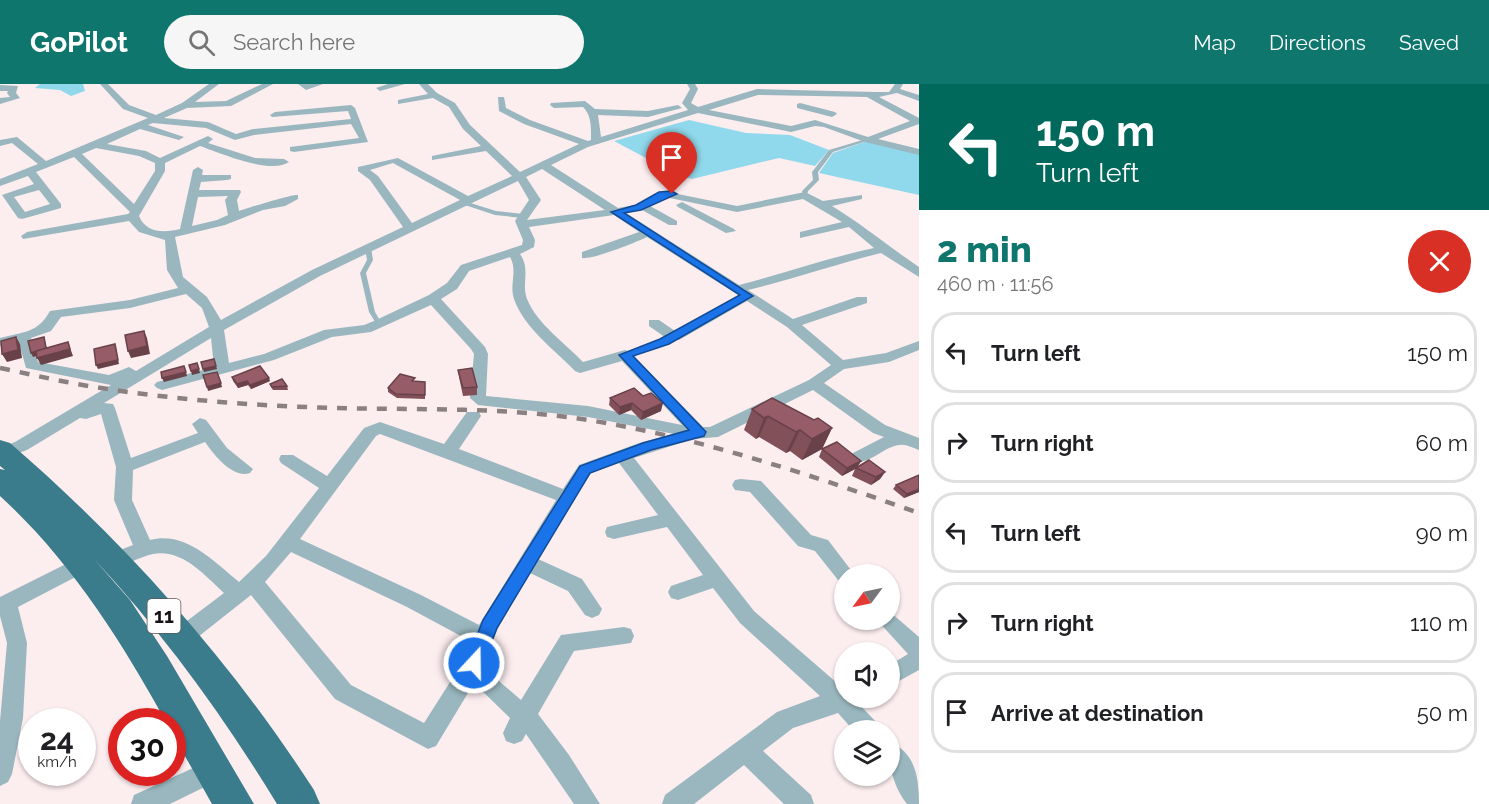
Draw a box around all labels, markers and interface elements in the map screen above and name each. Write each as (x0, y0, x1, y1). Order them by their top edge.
search box (164, 15, 584, 69)
text: GoPilot (30, 26, 128, 59)
icon: search (185, 26, 218, 59)
text: Search here (233, 29, 355, 55)
text: Map (1193, 30, 1236, 55)
text: Directions (1269, 30, 1366, 55)
text: Saved (1399, 30, 1459, 55)
text: 150 m (1036, 107, 1155, 156)
icon: left (937, 108, 1015, 186)
pin (646, 132, 697, 194)
icon: arrive (655, 141, 688, 174)
text: Turn left (1036, 157, 1139, 188)
text: 2 min (937, 228, 1032, 270)
button: close (1408, 230, 1471, 293)
text: 460 m · 11:56 (937, 272, 1054, 296)
icon: left (940, 336, 973, 369)
text: Turn left (991, 340, 1081, 366)
text: 150 m (1407, 340, 1468, 366)
icon: right (940, 426, 973, 459)
text: Turn right (991, 430, 1094, 456)
text: 60 m (1415, 430, 1468, 456)
icon: left (940, 516, 973, 549)
text: Turn left (991, 520, 1081, 546)
text: 90 m (1416, 520, 1468, 546)
north arrow (834, 564, 900, 630)
map controls (834, 564, 900, 786)
road number: 11 (148, 599, 180, 633)
icon: right (940, 606, 973, 639)
text: Turn right (991, 610, 1094, 636)
text: 110 m (1410, 610, 1468, 636)
position arrow (442, 631, 506, 695)
button: sound (834, 642, 900, 708)
icon: arrive (940, 696, 973, 729)
text: Arrive at destination (991, 700, 1204, 726)
text: 50 m (1417, 700, 1468, 726)
speed limit sign: 30 (108, 708, 186, 786)
button: layers (834, 720, 900, 786)
text: 24 (40, 722, 74, 757)
text: km/h (37, 753, 77, 771)

